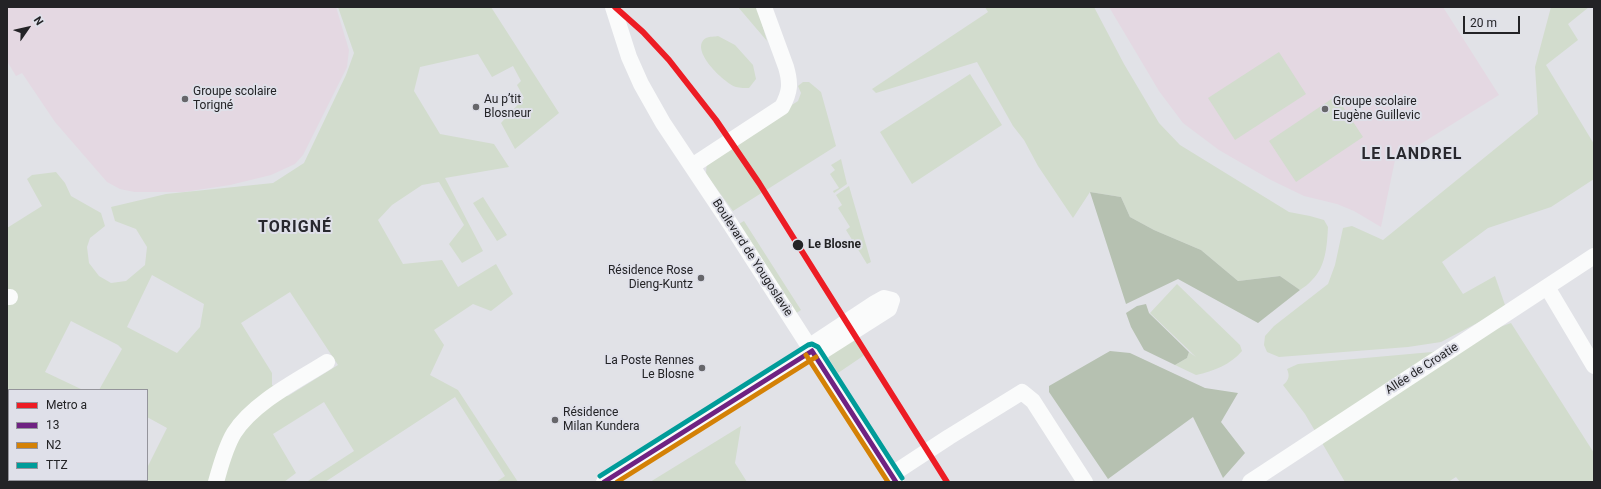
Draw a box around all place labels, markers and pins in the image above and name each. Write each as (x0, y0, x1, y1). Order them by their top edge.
place label: Groupe scolaire Torigné (193, 85, 277, 113)
place label: Au p’tit Blosneur (484, 93, 531, 121)
marker: Groupe scolaire Torigné (180, 94, 190, 104)
place label: Groupe scolaire Eugène Guillevic (1333, 95, 1420, 123)
marker: Au p’tit Blosneur (471, 102, 481, 112)
marker: Groupe scolaire Eugène Guillevic (1320, 104, 1330, 114)
marker: Le Blosne (791, 238, 805, 252)
place label: Le Blosne (808, 238, 861, 252)
place label: Résidence Rose Dieng-Kuntz (608, 264, 693, 292)
marker: Résidence Rose Dieng-Kuntz (696, 273, 706, 283)
place label: La Poste Rennes Le Blosne (605, 354, 694, 382)
marker: La Poste Rennes Le Blosne (697, 363, 707, 373)
place label: Résidence Milan Kundera (563, 406, 640, 434)
marker: Résidence Milan Kundera (550, 415, 560, 425)

